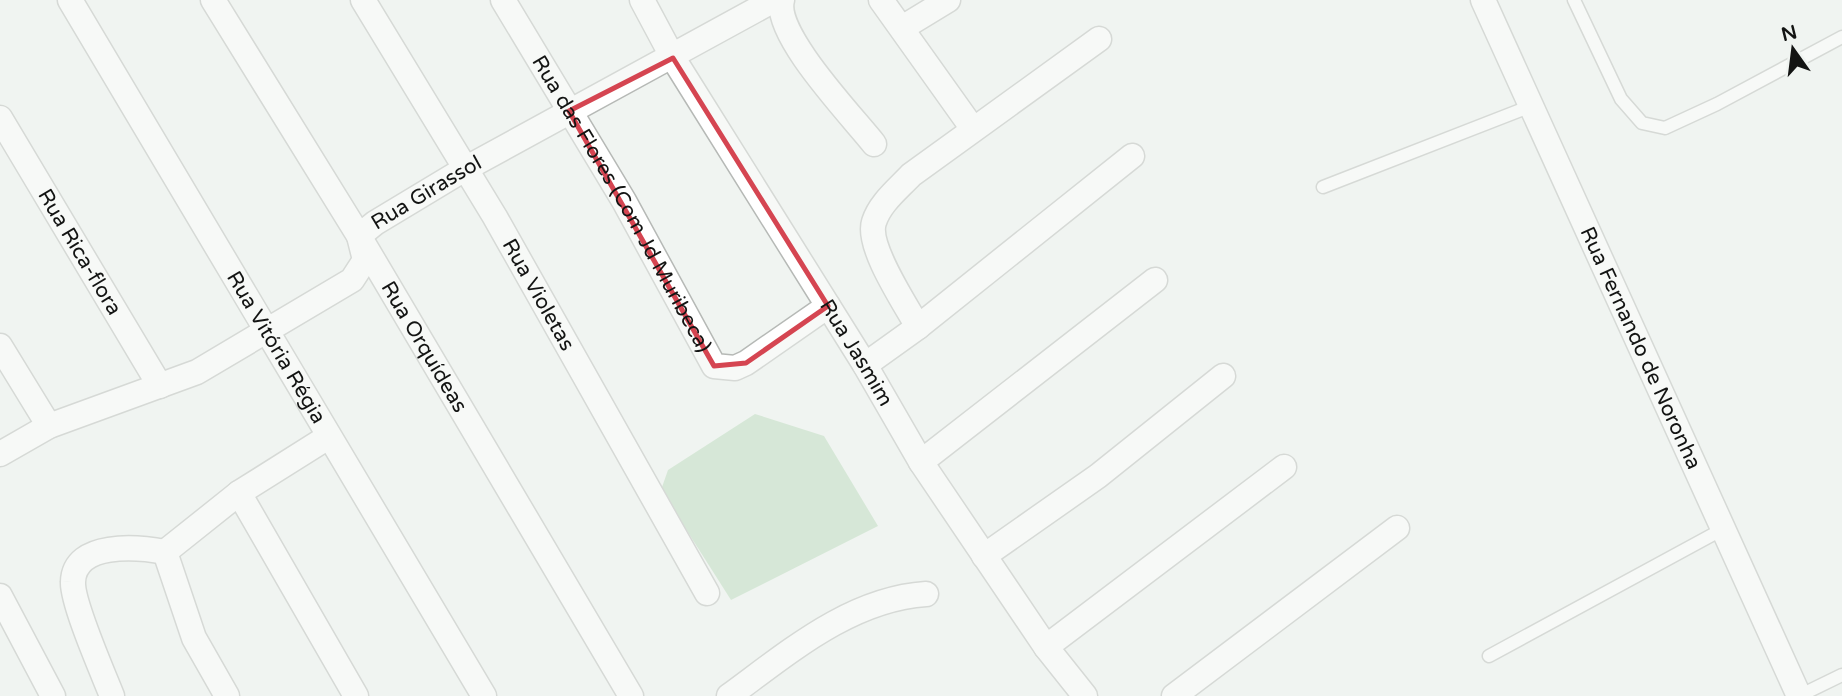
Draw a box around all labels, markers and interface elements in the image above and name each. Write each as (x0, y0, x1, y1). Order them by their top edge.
north arrow (1758, 14, 1828, 84)
text: N (1779, 21, 1799, 46)
street label: Rua das Flores (Com Jd Muribeca) (526, 51, 716, 357)
street label: Rua Girassol (367, 150, 486, 235)
street label: Rua Rica-flora (32, 185, 127, 320)
street label: Rua Fernando de Noronha (1575, 223, 1706, 473)
street label: Rua Violetas (497, 234, 580, 355)
street label: Rua Vitória Régia (221, 267, 331, 428)
street label: Rua Orquídeas (376, 277, 472, 417)
street label: Rua Jasmim (814, 295, 898, 411)

